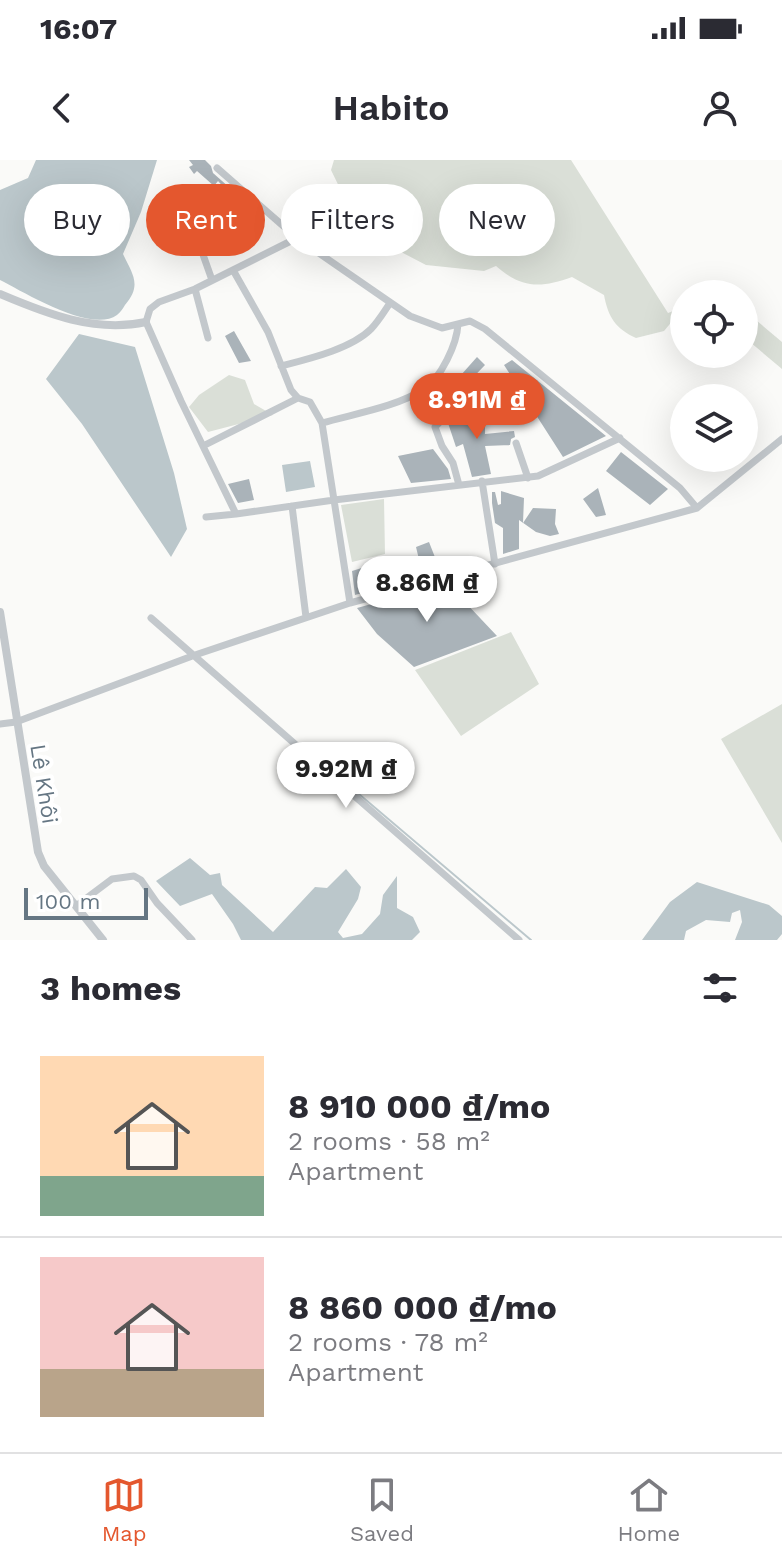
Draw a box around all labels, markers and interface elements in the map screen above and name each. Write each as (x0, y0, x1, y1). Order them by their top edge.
text: 16:07 (40, 11, 117, 46)
icon: back (40, 86, 84, 130)
icon: person (698, 86, 742, 130)
text: Habito (333, 87, 449, 129)
chip: Buy (24, 184, 130, 256)
chip: Rent (146, 184, 265, 256)
chip: Filters (281, 184, 423, 256)
chip: New (439, 184, 555, 256)
map controls (670, 280, 758, 472)
button: locate (670, 280, 758, 368)
pin: 8.91M ₫ (403, 373, 551, 441)
text: 8.91M ₫ (428, 384, 526, 414)
button: layers (670, 384, 758, 472)
pin: 8.86M ₫ (353, 556, 501, 624)
text: 8.86M ₫ (375, 567, 479, 597)
street label: Lê Khôi (25, 742, 63, 826)
pin: 9.92M ₫ (272, 742, 420, 810)
text: 9.92M ₫ (295, 753, 397, 783)
scale bar (24, 884, 148, 920)
text: 100 m (36, 889, 100, 914)
icon: filters (698, 966, 742, 1010)
text: 3 homes (40, 968, 181, 1008)
text: 8 910 000 ₫/mo (288, 1086, 550, 1126)
icon: home (104, 1088, 200, 1184)
text: 2 rooms · 58 m² (288, 1126, 490, 1156)
text: Apartment (288, 1156, 424, 1186)
text: 8 860 000 ₫/mo (288, 1287, 557, 1327)
icon: home (104, 1289, 200, 1385)
text: 2 rooms · 78 m² (288, 1327, 488, 1357)
text: Apartment (288, 1357, 424, 1387)
tab: Map (102, 1473, 147, 1546)
tab: Saved (350, 1473, 414, 1546)
tab: Home (617, 1473, 680, 1546)

